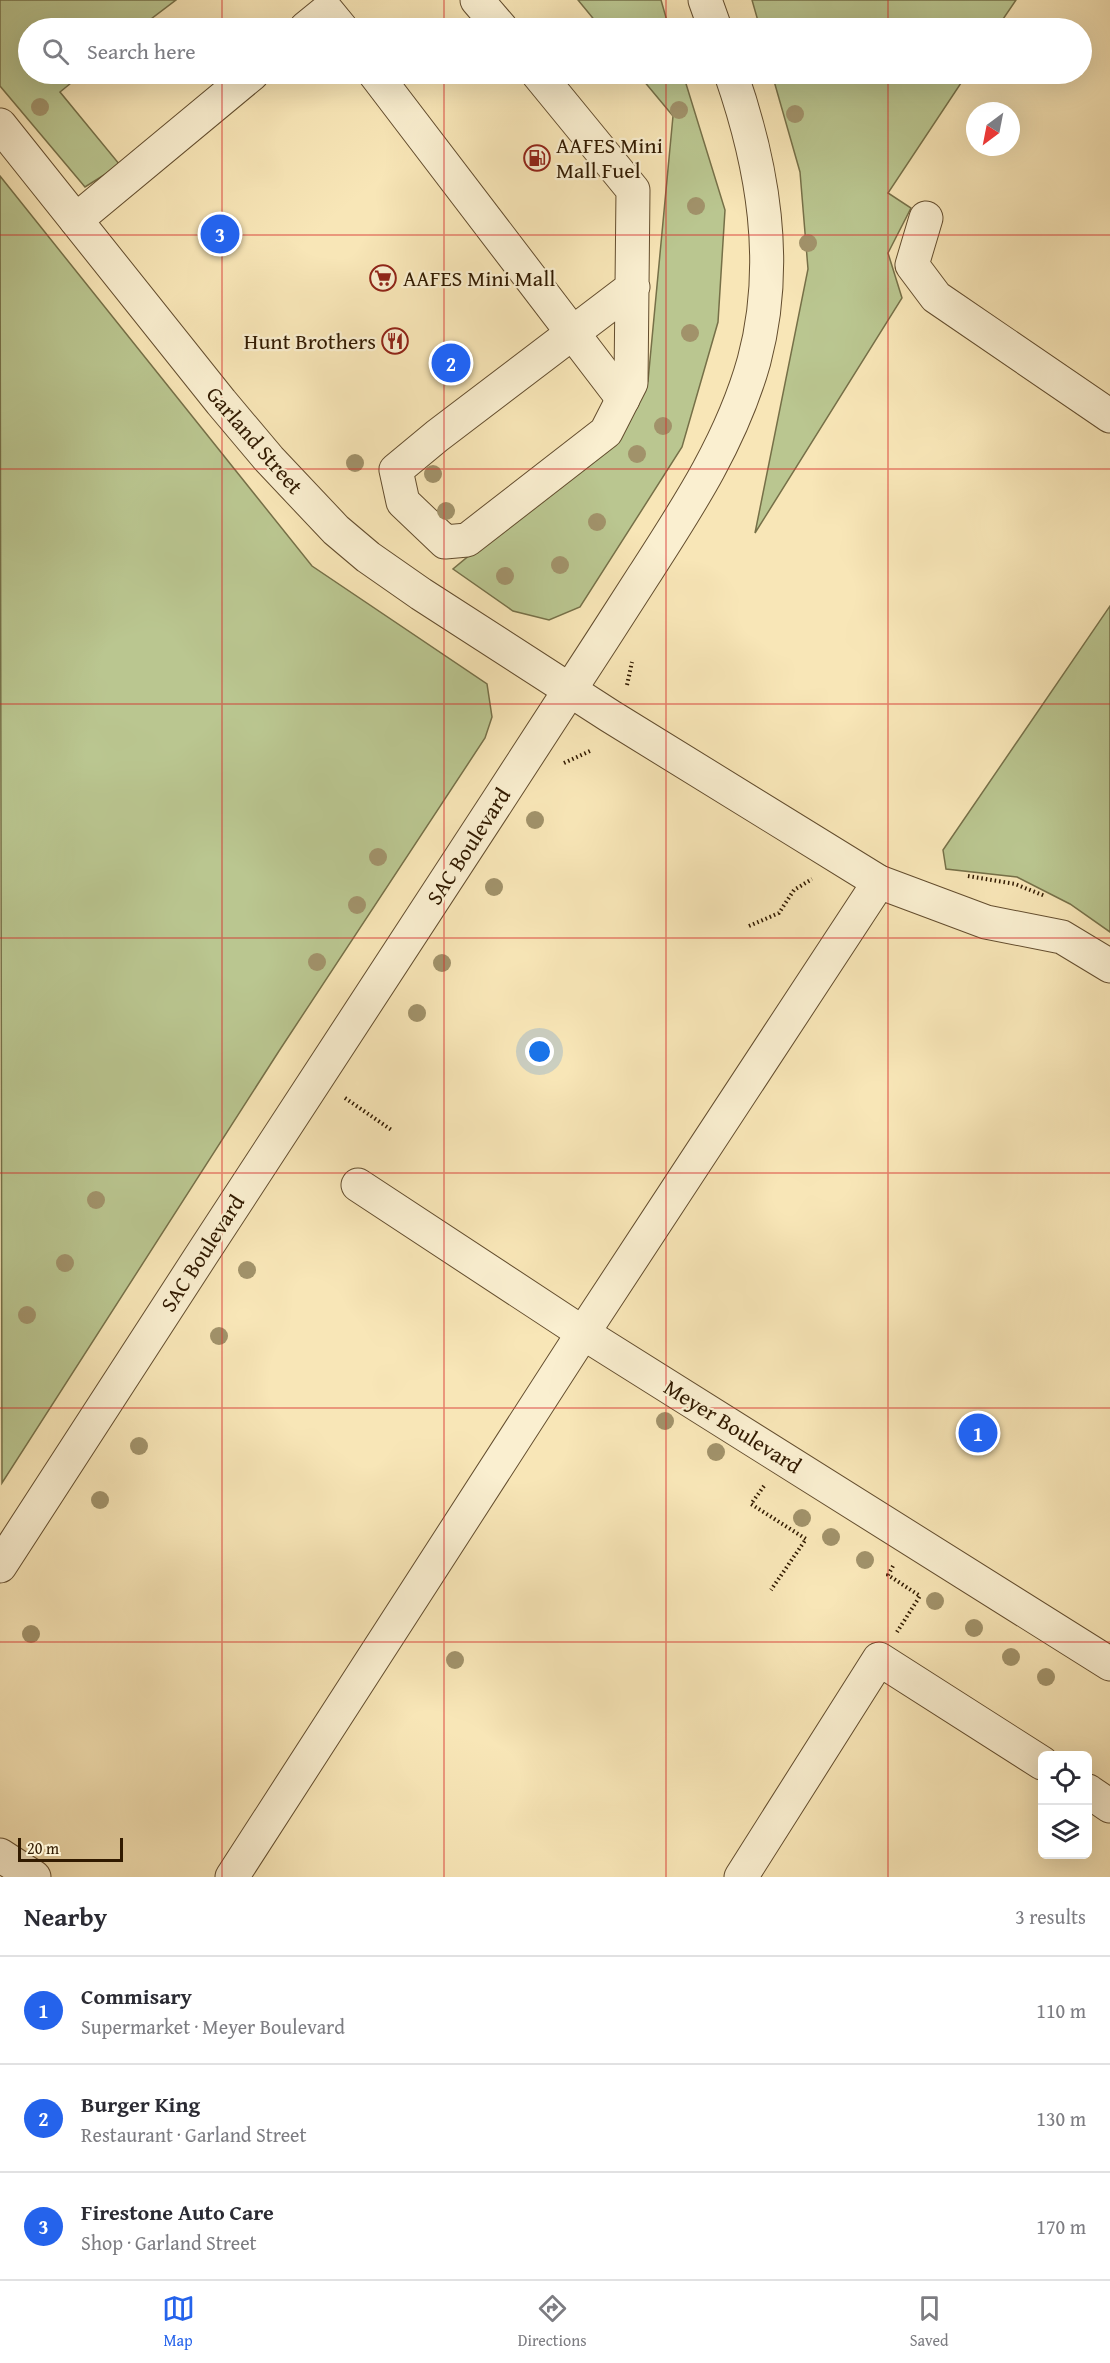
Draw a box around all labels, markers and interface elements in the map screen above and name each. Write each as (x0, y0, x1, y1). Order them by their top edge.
search box (18, 18, 1092, 84)
icon: search (39, 35, 72, 68)
text: Search here (87, 35, 196, 67)
north arrow (966, 102, 1020, 156)
place label: AAFES Mini Mall Fuel (556, 129, 663, 186)
fuel station icon: AAFES Mini Mall Fuel (522, 143, 552, 173)
pin: 3 (200, 212, 240, 256)
place label: AAFES Mini Mall (403, 262, 556, 294)
supermarket icon: AAFES Mini Mall (368, 263, 398, 293)
place label: Hunt Brothers (244, 325, 376, 357)
restaurant icon: Hunt Brothers (380, 326, 410, 356)
pin: 2 (432, 340, 470, 386)
street label: Garland Street (199, 379, 311, 501)
street label: SAC Boulevard (418, 781, 518, 911)
your location (525, 1037, 554, 1066)
street label: SAC Boulevard (152, 1188, 252, 1318)
street label: Meyer Boulevard (658, 1371, 808, 1481)
pin: 1 (958, 1410, 998, 1456)
map controls (1038, 1751, 1092, 1859)
button: locate (1038, 1751, 1092, 1805)
button: layers (1038, 1805, 1092, 1859)
scale bar (18, 1835, 123, 1862)
text: 20 m (27, 1836, 59, 1860)
text: Nearby (24, 1897, 107, 1936)
text: 3 results (1015, 1902, 1086, 1931)
text: Commisary (81, 1980, 192, 2012)
text: 1 (38, 1996, 49, 2025)
text: 110 m (1036, 1996, 1086, 2025)
text: Supermarket · Meyer Boulevard (81, 2012, 345, 2041)
text: Burger King (81, 2088, 200, 2120)
text: 2 (38, 2104, 49, 2133)
text: 130 m (1036, 2104, 1086, 2133)
text: Restaurant · Garland Street (81, 2120, 307, 2149)
text: Firestone Auto Care (81, 2196, 274, 2228)
text: 3 (38, 2212, 49, 2241)
text: 170 m (1036, 2212, 1086, 2241)
text: Shop · Garland Street (81, 2228, 257, 2257)
tab: Map (162, 2292, 195, 2352)
tab: Directions (518, 2292, 587, 2352)
tab: Saved (910, 2292, 948, 2352)

